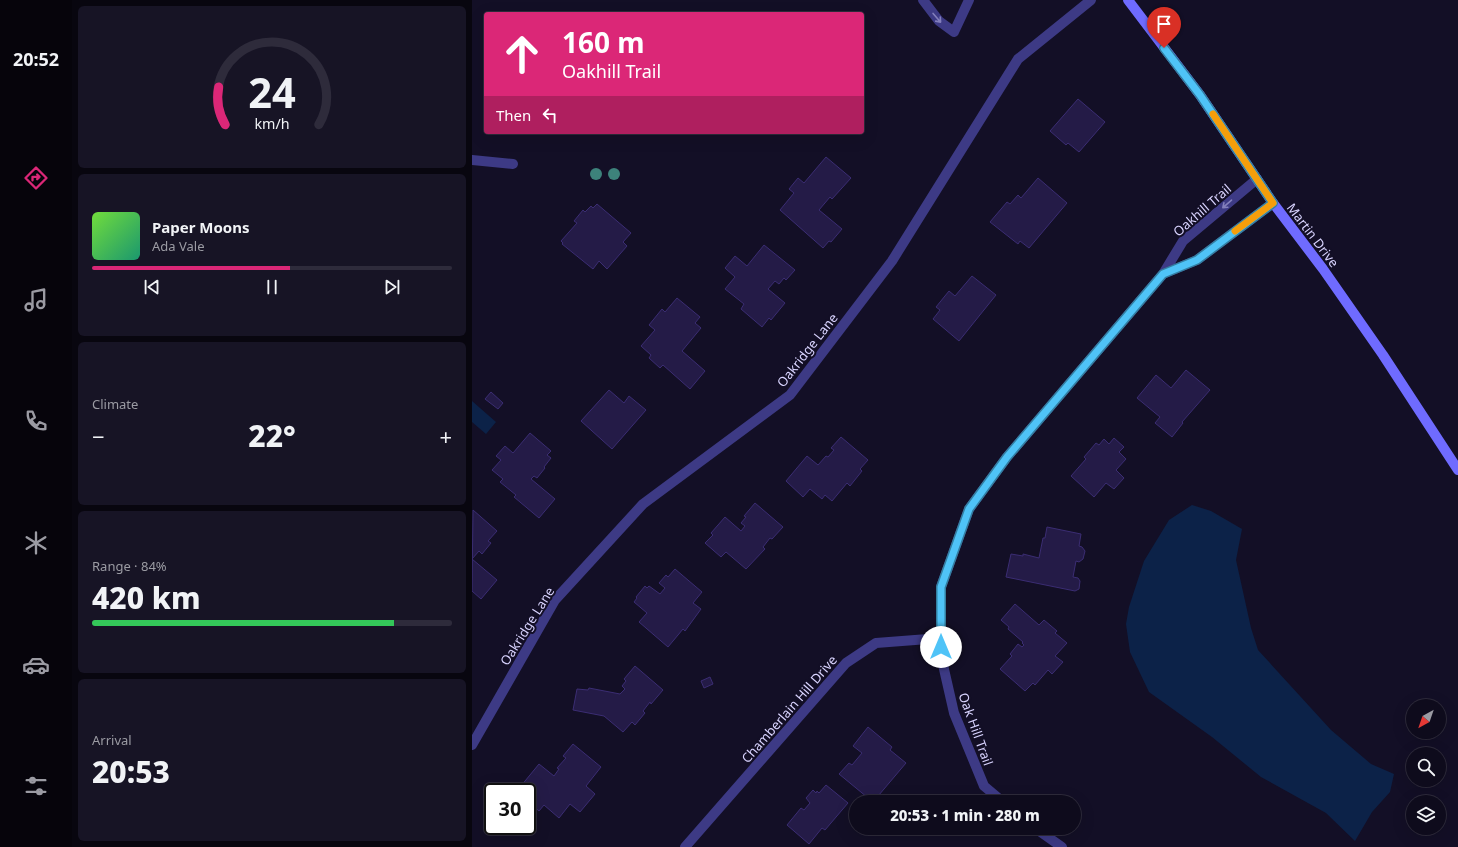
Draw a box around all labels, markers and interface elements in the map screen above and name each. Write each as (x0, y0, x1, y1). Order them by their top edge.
pin (1147, 7.0, 1181, 48)
one-way arrow (932, 12, 941, 23)
icon: arrive (1153, 13, 1175, 35)
text: 160 m (562, 23, 645, 61)
icon: ahead (496, 28, 548, 80)
text: 20:52 (13, 47, 59, 71)
text: Oakhill Trail (562, 59, 661, 83)
text: 24 (248, 64, 296, 120)
icon: left (539, 104, 561, 126)
text: Then (496, 105, 531, 125)
text: km/h (254, 114, 290, 133)
icon: directions (22, 164, 50, 192)
street label: Oakhill Trail (1169, 180, 1235, 240)
street label: Martin Drive (1283, 199, 1343, 271)
one-way arrow (1221, 200, 1232, 209)
text: Paper Moons (152, 217, 250, 237)
text: Ada Vale (152, 237, 205, 255)
icon: previous (141, 276, 163, 298)
icon: pause (261, 276, 283, 298)
icon: next (381, 276, 403, 298)
icon: music (22, 286, 50, 314)
street label: Oakridge Lane (772, 309, 842, 391)
text: Climate (92, 395, 138, 413)
icon: phone (22, 407, 50, 435)
text: 22° (248, 415, 296, 456)
text: − (92, 421, 105, 451)
text: + (439, 421, 452, 451)
icon: climate (22, 529, 50, 557)
text: Range · 84% (92, 557, 167, 575)
text: 420 km (92, 577, 201, 618)
street label: Oakridge Lane (496, 583, 558, 669)
position arrow (920, 626, 962, 668)
icon: car (22, 651, 50, 679)
street label: Chamberlain Hill Drive (737, 651, 841, 767)
street label: Oak Hill Trail (954, 690, 998, 768)
north arrow (1406, 699, 1446, 739)
map controls (1406, 699, 1446, 835)
text: Arrival (92, 731, 132, 749)
button: search (1406, 747, 1446, 787)
text: 20:53 (92, 751, 170, 792)
icon: filters (22, 772, 50, 800)
speed limit sign: 30 (484, 783, 536, 835)
button: layers (1406, 795, 1446, 835)
text: 20:53 · 1 min · 280 m (890, 805, 1040, 825)

